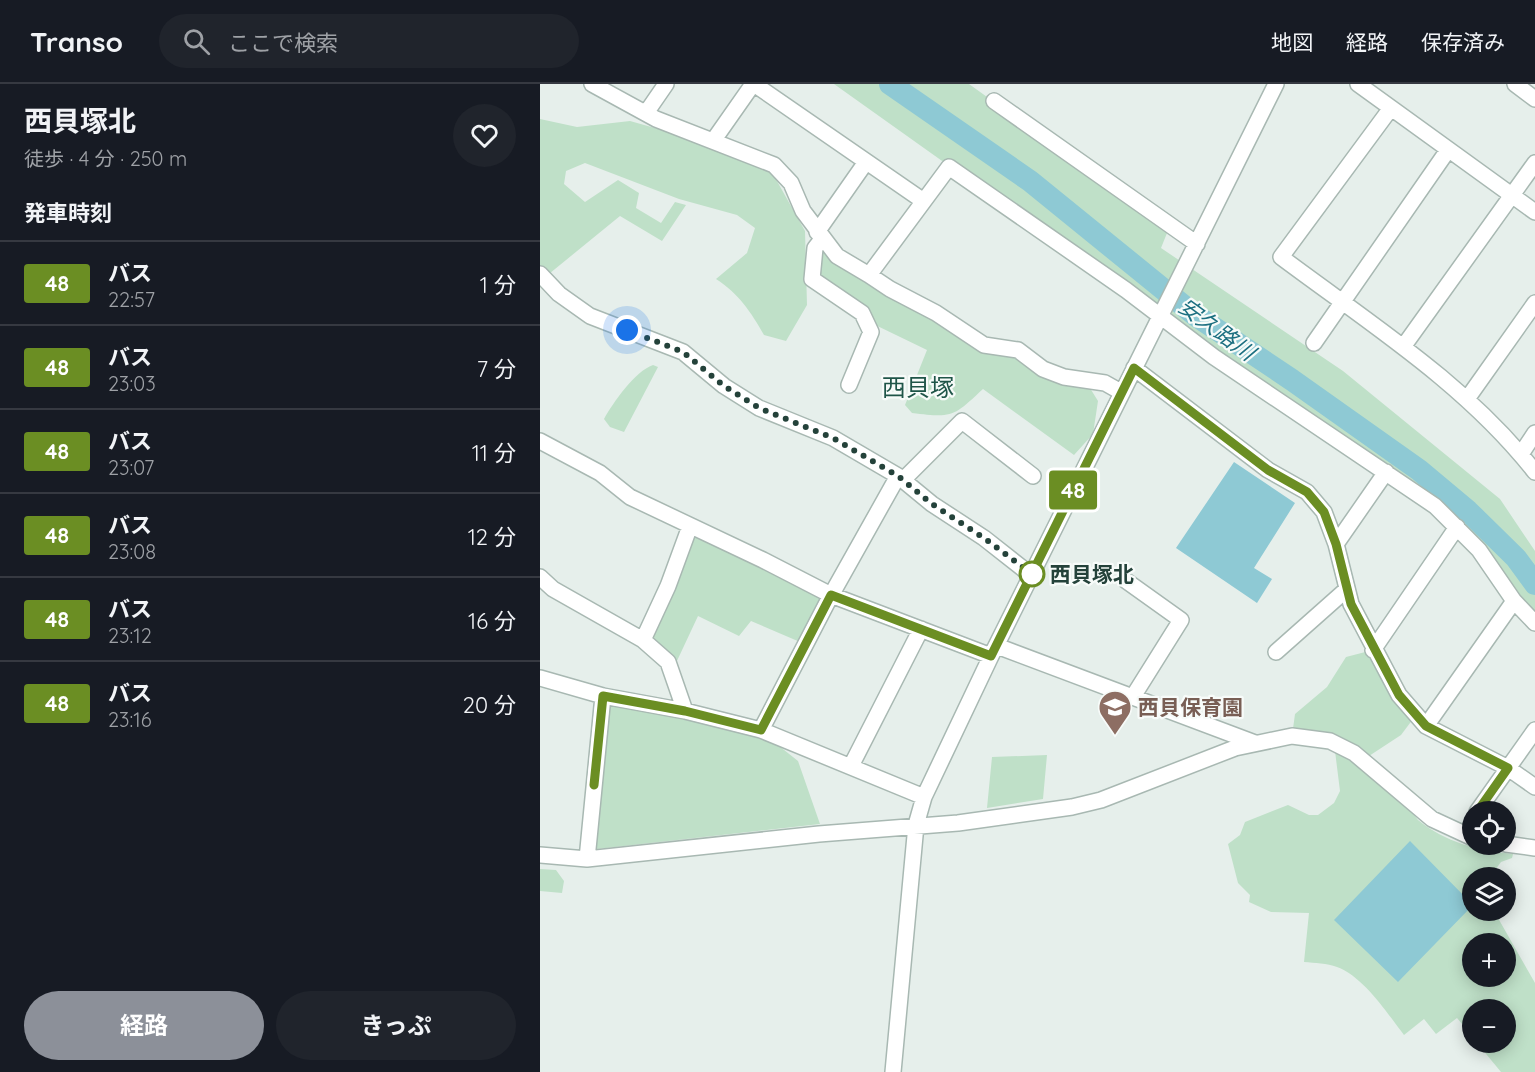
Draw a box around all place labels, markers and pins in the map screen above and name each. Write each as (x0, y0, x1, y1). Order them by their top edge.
marker: 西貝塚北 (1019, 561, 1045, 587)
place label: 西貝塚北 (1050, 561, 1134, 587)
school or university icon: 西貝保育園 (1097, 689, 1133, 736)
place label: 西貝保育園 (1138, 694, 1243, 720)

